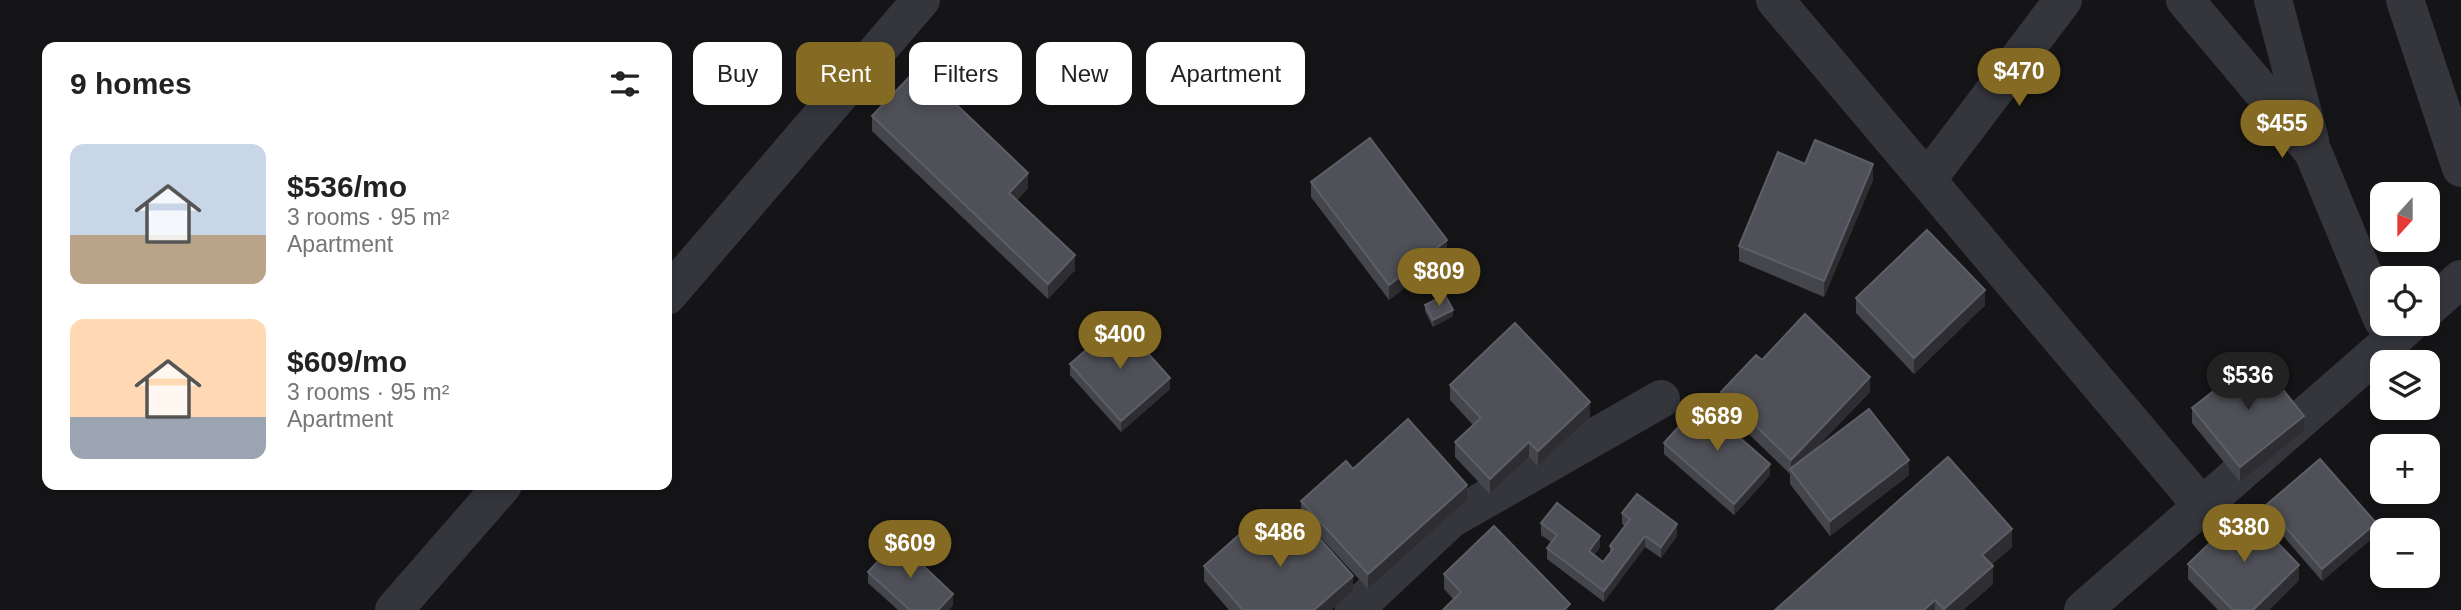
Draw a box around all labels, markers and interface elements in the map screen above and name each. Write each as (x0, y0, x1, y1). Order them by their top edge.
chip: Buy (693, 42, 782, 105)
chip: Rent (796, 42, 895, 105)
chip: Filters (909, 42, 1022, 105)
chip: New (1036, 42, 1132, 105)
chip: Apartment (1146, 42, 1305, 105)
pin: $470 (1978, 48, 2060, 108)
text: $470 (1993, 58, 2045, 84)
icon: filters (606, 65, 644, 103)
text: 9 homes (70, 67, 192, 100)
pin: $455 (2241, 100, 2323, 160)
text: $455 (2256, 110, 2308, 136)
text: $536/mo (287, 170, 407, 203)
icon: home (126, 172, 210, 256)
north arrow (2370, 182, 2440, 252)
map controls (2370, 182, 2440, 588)
text: 3 rooms · 95 m² (287, 204, 449, 230)
text: Apartment (287, 231, 393, 257)
pin: $809 (1398, 248, 1480, 308)
text: $809 (1413, 258, 1465, 284)
button: locate (2370, 266, 2440, 336)
pin: $400 (1079, 312, 1161, 371)
text: $400 (1094, 321, 1146, 347)
text: $609/mo (287, 345, 407, 378)
icon: home (126, 347, 210, 431)
button: layers (2370, 350, 2440, 420)
pin: $536 (2207, 352, 2289, 412)
text: $536 (2222, 362, 2274, 388)
text: 3 rooms · 95 m² (287, 379, 449, 405)
pin: $689 (1676, 393, 1758, 453)
text: $689 (1691, 403, 1743, 429)
text: Apartment (287, 406, 393, 432)
button: + (2370, 434, 2440, 504)
pin: $380 (2203, 504, 2285, 564)
pin: $486 (1239, 510, 1321, 569)
text: $380 (2218, 514, 2270, 540)
button: − (2370, 518, 2440, 588)
text: $486 (1254, 519, 1306, 545)
pin: $609 (869, 520, 951, 580)
text: $609 (884, 530, 936, 556)

